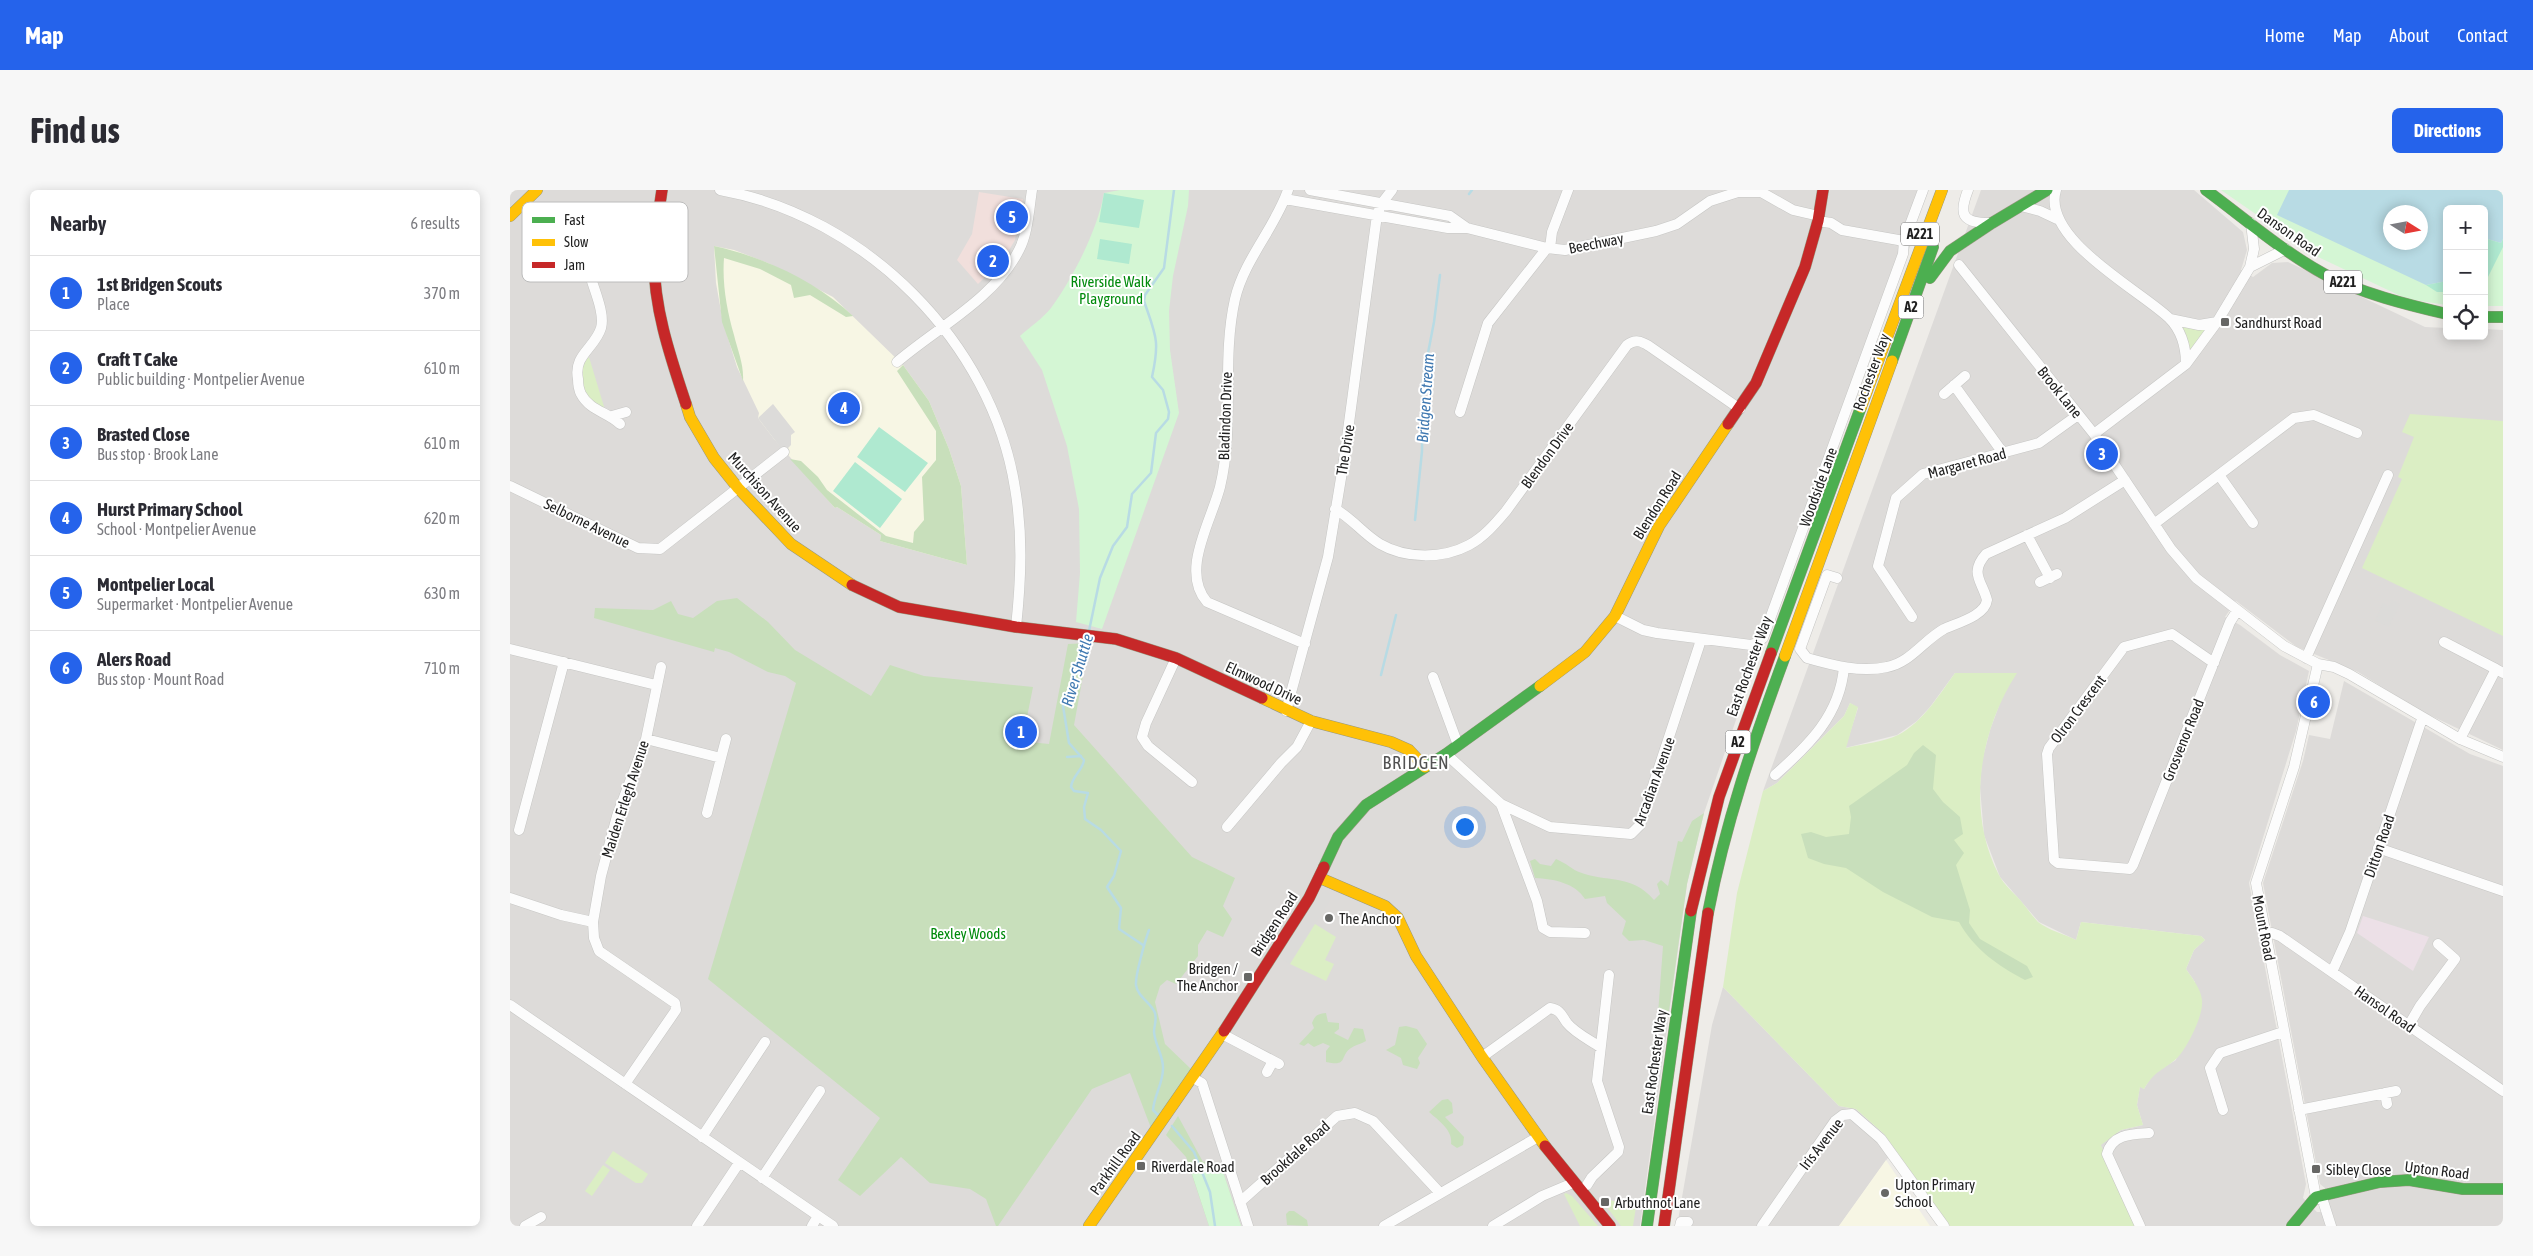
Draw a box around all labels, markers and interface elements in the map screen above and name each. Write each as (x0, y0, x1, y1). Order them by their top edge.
text: Map (25, 22, 64, 49)
text: Home (2265, 25, 2305, 46)
text: Map (2333, 25, 2362, 46)
text: About (2390, 25, 2429, 46)
text: Contact (2457, 25, 2508, 46)
button: Directions (2392, 108, 2503, 153)
text: Find us (30, 110, 120, 150)
pin: 5 (996, 198, 1028, 236)
legend (522, 202, 688, 282)
street label: Danson Road (2254, 204, 2324, 260)
north arrow (2383, 205, 2428, 250)
map controls (2443, 205, 2488, 340)
button: + (2443, 205, 2488, 250)
text: Nearby (50, 211, 106, 235)
text: Fast (564, 212, 585, 228)
text: 6 results (410, 214, 460, 232)
road number: A221 (1901, 223, 1939, 246)
street label: Beechway (1567, 229, 1625, 257)
text: Slow (564, 234, 589, 250)
pin: 2 (977, 242, 1009, 280)
button: − (2443, 250, 2488, 295)
text: Jam (564, 257, 585, 273)
road number: A221 (2324, 270, 2362, 294)
text: 1st Bridgen Scouts (97, 273, 222, 295)
park label: Riverside Walk Playground (1071, 273, 1152, 307)
text: 1 (62, 284, 70, 302)
text: 370 m (424, 284, 460, 302)
text: Place (97, 295, 130, 313)
road number: A2 (1898, 295, 1924, 318)
button: locate (2443, 295, 2488, 340)
place label: Sandhurst Road (2235, 314, 2322, 331)
marker: Sandhurst Road (2219, 316, 2231, 328)
street label: Rochester Way (1849, 331, 1893, 413)
text: Craft T Cake (97, 348, 178, 370)
water label: Bridgen Stream (1413, 352, 1438, 443)
text: 2 (62, 359, 70, 377)
text: 610 m (424, 359, 460, 377)
street label: Brook Lane (2034, 363, 2086, 421)
text: Public building · Montpelier Avenue (97, 370, 305, 388)
street label: Bladindon Drive (1215, 371, 1235, 461)
pin: 4 (828, 389, 860, 427)
street label: Blendon Drive (1517, 418, 1577, 491)
text: Brasted Close (97, 423, 190, 445)
street label: The Drive (1333, 423, 1357, 477)
text: 3 (62, 434, 70, 452)
text: 610 m (424, 434, 460, 452)
pin: 3 (2086, 435, 2118, 473)
street label: Margaret Road (1926, 444, 2008, 482)
text: Bus stop · Brook Lane (97, 445, 218, 463)
street label: Woodside Lane (1796, 445, 1840, 529)
street label: Murchison Avenue (725, 449, 805, 535)
street label: Blendon Road (1629, 468, 1685, 542)
street label: Selborne Avenue (541, 495, 633, 551)
text: Hurst Primary School (97, 498, 243, 520)
text: 4 (62, 509, 70, 527)
text: 620 m (424, 509, 460, 527)
text: School · Montpelier Avenue (97, 520, 256, 538)
text: Montpelier Local (97, 573, 214, 595)
text: 5 (62, 584, 70, 602)
text: 630 m (424, 584, 460, 602)
text: Supermarket · Montpelier Avenue (97, 595, 293, 613)
street label: East Rochester Way (1723, 613, 1775, 719)
water label: River Shuttle (1057, 632, 1097, 708)
text: Alers Road (97, 648, 171, 670)
street label: Elmwood Drive (1223, 658, 1305, 708)
text: 6 (62, 659, 70, 677)
text: 710 m (424, 659, 460, 677)
text: Bus stop · Mount Road (97, 670, 224, 688)
street label: Olron Crescent (2047, 672, 2109, 746)
pin: 6 (2298, 683, 2330, 721)
street label: Grosvenor Road (2159, 696, 2207, 784)
pin: 1 (1005, 713, 1037, 751)
road number: A2 (1726, 730, 1750, 754)
street label: Arcadian Avenue (1630, 734, 1678, 827)
street label: Maiden Erlegh Avenue (598, 738, 652, 860)
district label: BRIDGEN (1382, 752, 1450, 773)
street label: Ditton Road (2360, 812, 2398, 880)
your location (1452, 814, 1478, 840)
street label: Bridgen Road (1247, 889, 1301, 959)
street label: Mount Road (2249, 894, 2279, 962)
place label: The Anchor (1339, 910, 1401, 927)
marker: The Anchor (1323, 912, 1335, 924)
park label: Bexley Woods (930, 925, 1006, 942)
place label: Bridgen / The Anchor (1177, 960, 1239, 994)
marker: Bridgen / The Anchor (1242, 971, 1254, 983)
street label: Hansol Road (2351, 982, 2419, 1036)
street label: East Rochester Way (1638, 1009, 1670, 1115)
street label: Iris Avenue (1796, 1115, 1846, 1173)
street label: Brookdale Road (1257, 1117, 1333, 1189)
street label: Parkhill Road (1086, 1128, 1144, 1198)
place label: Riverdale Road (1151, 1158, 1235, 1175)
street label: Upton Road (2404, 1158, 2470, 1182)
marker: Riverdale Road (1135, 1160, 1147, 1172)
place label: Sibley Close (2326, 1161, 2392, 1178)
marker: Sibley Close (2310, 1163, 2322, 1175)
place label: Upton Primary School (1895, 1176, 1975, 1210)
marker: Upton Primary School (1879, 1187, 1891, 1199)
place label: Arbuthnot Lane (1615, 1194, 1700, 1211)
marker: Arbuthnot Lane (1599, 1196, 1611, 1208)

